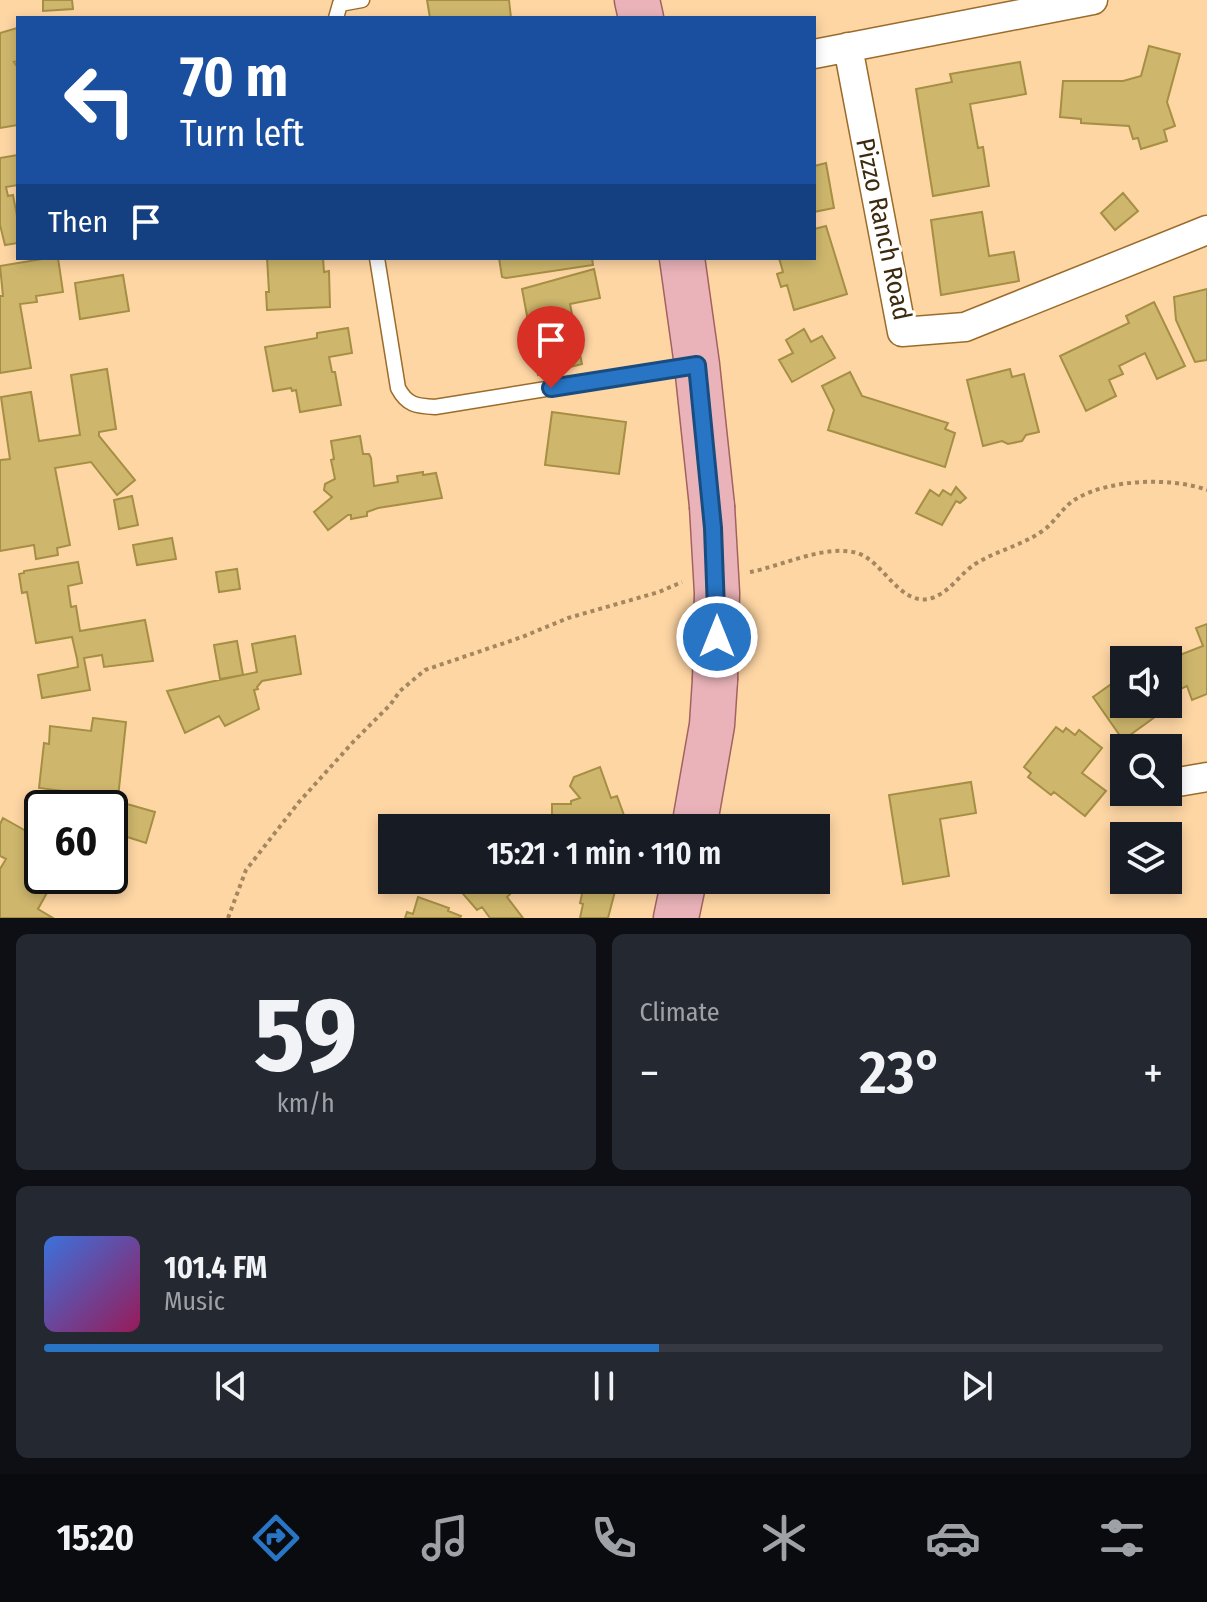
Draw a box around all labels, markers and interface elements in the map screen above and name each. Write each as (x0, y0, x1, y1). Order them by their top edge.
text: 70 m (180, 44, 288, 111)
icon: left (48, 48, 152, 152)
text: Turn left (180, 112, 304, 156)
street label: Pizzo Ranch Road (849, 135, 918, 323)
icon: arrive (124, 200, 168, 244)
text: Then (48, 204, 108, 240)
pin (517, 306, 585, 388)
icon: arrive (529, 318, 573, 362)
position arrow (675, 595, 759, 679)
map controls (1110, 646, 1182, 894)
button: sound (1110, 646, 1182, 718)
button: search (1110, 734, 1182, 806)
speed limit sign: 60 (24, 790, 128, 894)
button: layers (1110, 822, 1182, 894)
text: 15:21 · 1 min · 110 m (487, 836, 721, 872)
text: 59 (254, 973, 357, 1098)
text: Climate (640, 997, 720, 1028)
text: 23° (859, 1037, 943, 1109)
text: − (640, 1047, 659, 1100)
text: + (1143, 1047, 1163, 1100)
text: km/h (277, 1088, 335, 1119)
text: 101.4 FM (164, 1250, 267, 1286)
text: Music (164, 1286, 225, 1317)
icon: previous (209, 1364, 253, 1408)
icon: pause (582, 1364, 626, 1408)
icon: next (955, 1364, 999, 1408)
icon: directions (248, 1510, 304, 1566)
icon: music (417, 1510, 473, 1566)
icon: phone (586, 1510, 642, 1566)
icon: climate (756, 1510, 812, 1566)
icon: car (925, 1510, 981, 1566)
icon: filters (1094, 1510, 1150, 1566)
text: 15:20 (57, 1516, 134, 1560)

